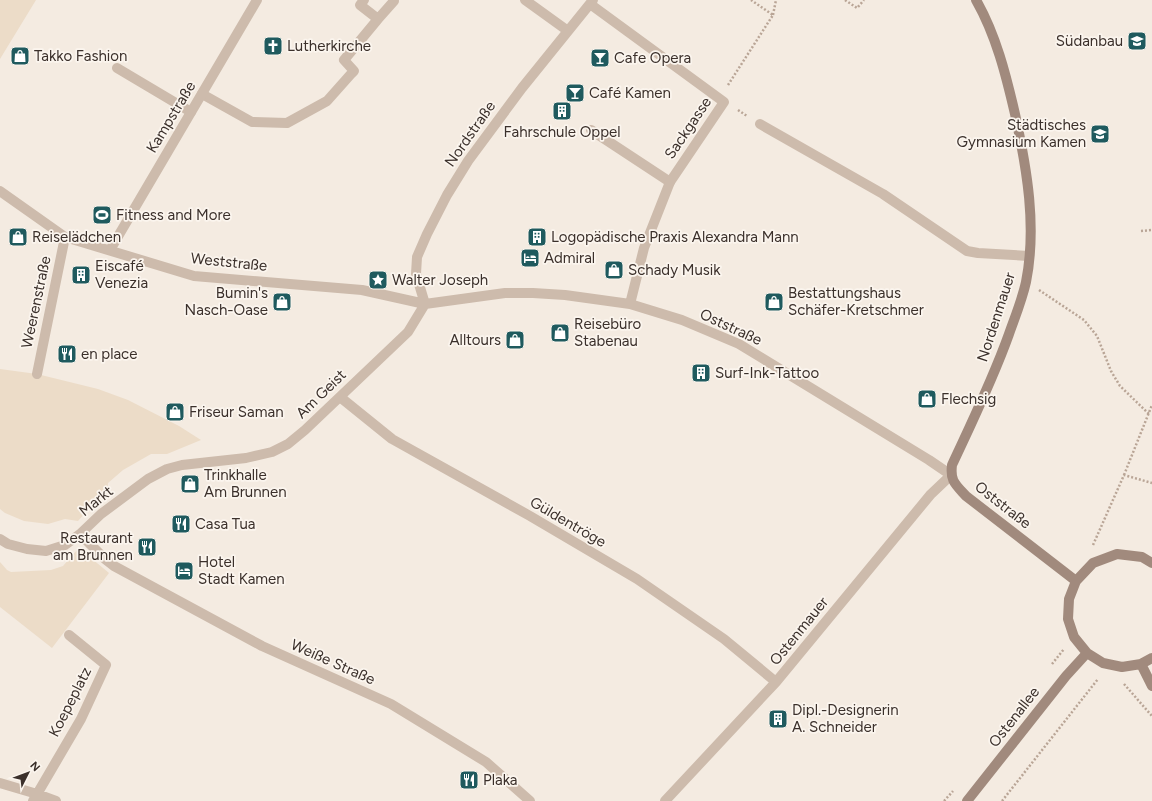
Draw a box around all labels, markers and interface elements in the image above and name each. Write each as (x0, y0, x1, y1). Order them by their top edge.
school or university icon: Südanbau (1126, 30, 1148, 52)
place label: Südanbau (1056, 32, 1123, 50)
church icon: Lutherkirche (262, 35, 284, 57)
place label: Lutherkirche (287, 37, 371, 55)
shop icon: Takko Fashion (9, 45, 31, 67)
place label: Takko Fashion (34, 47, 127, 65)
bar icon: Cafe Opera (589, 47, 611, 69)
place label: Cafe Opera (614, 49, 691, 67)
street label: Kampstraße (143, 78, 199, 156)
bar icon: Café Kamen (564, 82, 586, 104)
place label: Café Kamen (589, 84, 671, 102)
street label: Sackgasse (661, 94, 715, 162)
street label: Nordstraße (441, 98, 499, 170)
building icon: Fahrschule Oppel (551, 100, 573, 122)
place label: Städtisches Gymnasium Kamen (957, 116, 1086, 151)
place label: Fahrschule Oppel (503, 123, 621, 141)
school or university icon: Städtisches Gymnasium Kamen (1089, 123, 1111, 145)
sports icon: Fitness and More (91, 204, 113, 226)
place label: Fitness and More (116, 206, 231, 224)
shop icon: Reiselädchen (7, 226, 29, 248)
building icon: Logopädische Praxis Alexandra Mann (526, 226, 548, 248)
place label: Reiselädchen (32, 228, 121, 246)
place label: Logopädische Praxis Alexandra Mann (551, 228, 799, 246)
hotel icon: Admiral (519, 247, 541, 269)
street label: Weststraße (190, 249, 268, 275)
place label: Admiral (544, 249, 595, 267)
street label: Weerenstraße (17, 254, 55, 350)
place label: Eiscafé Venezia (95, 257, 148, 292)
shop icon: Schady Musik (603, 259, 625, 281)
place label: Schady Musik (628, 261, 721, 279)
building icon: Eiscafé Venezia (70, 264, 92, 286)
place icon: Walter Joseph (367, 269, 389, 291)
street label: Nordenmauer (973, 270, 1019, 364)
place label: Walter Joseph (392, 271, 488, 289)
place label: Bumin's Nasch-Oase (185, 284, 268, 319)
place label: Bestattungshaus Schäfer-Kretschmer (788, 284, 924, 319)
shop icon: Bumin's Nasch-Oase (271, 291, 293, 313)
shop icon: Bestattungshaus Schäfer-Kretschmer (763, 291, 785, 313)
street label: Oststraße (697, 305, 765, 349)
place label: Reisebüro Stabenau (574, 315, 641, 350)
shop icon: Reisebüro Stabenau (549, 322, 571, 344)
shop icon: Alltours (504, 329, 526, 351)
place label: Alltours (449, 331, 501, 349)
restaurant icon: en place (56, 343, 78, 365)
place label: en place (81, 345, 137, 363)
building icon: Surf-Ink-Tattoo (690, 362, 712, 384)
place label: Surf-Ink-Tattoo (715, 364, 819, 382)
street label: Am Geist (292, 366, 350, 422)
shop icon: Flechsig (916, 388, 938, 410)
place label: Flechsig (941, 390, 996, 408)
shop icon: Friseur Saman (164, 401, 186, 423)
place label: Friseur Saman (189, 403, 284, 421)
place label: Trinkhalle Am Brunnen (204, 466, 287, 501)
shop icon: Trinkhalle Am Brunnen (179, 473, 201, 495)
street label: Oststraße (971, 477, 1035, 533)
street label: Markt (75, 482, 117, 520)
street label: Güldentröge (527, 493, 609, 551)
restaurant icon: Casa Tua (170, 513, 192, 535)
place label: Casa Tua (195, 515, 255, 533)
place label: Restaurant am Brunnen (53, 529, 133, 564)
restaurant icon: Restaurant am Brunnen (136, 536, 158, 558)
place label: Hotel Stadt Kamen (198, 553, 285, 588)
hotel icon: Hotel Stadt Kamen (173, 560, 195, 582)
street label: Ostenmauer (766, 593, 832, 669)
street label: Weiße Straße (288, 635, 378, 689)
street label: Koepeplatz (45, 664, 95, 740)
street label: Ostenallee (985, 683, 1043, 751)
place label: Dipl.-Designerin A. Schneider (792, 701, 899, 736)
building icon: Dipl.-Designerin A. Schneider (767, 708, 789, 730)
north arrow (8, 753, 48, 793)
text: N (27, 759, 43, 774)
restaurant icon: Plaka (458, 769, 480, 791)
place label: Plaka (483, 771, 517, 789)

